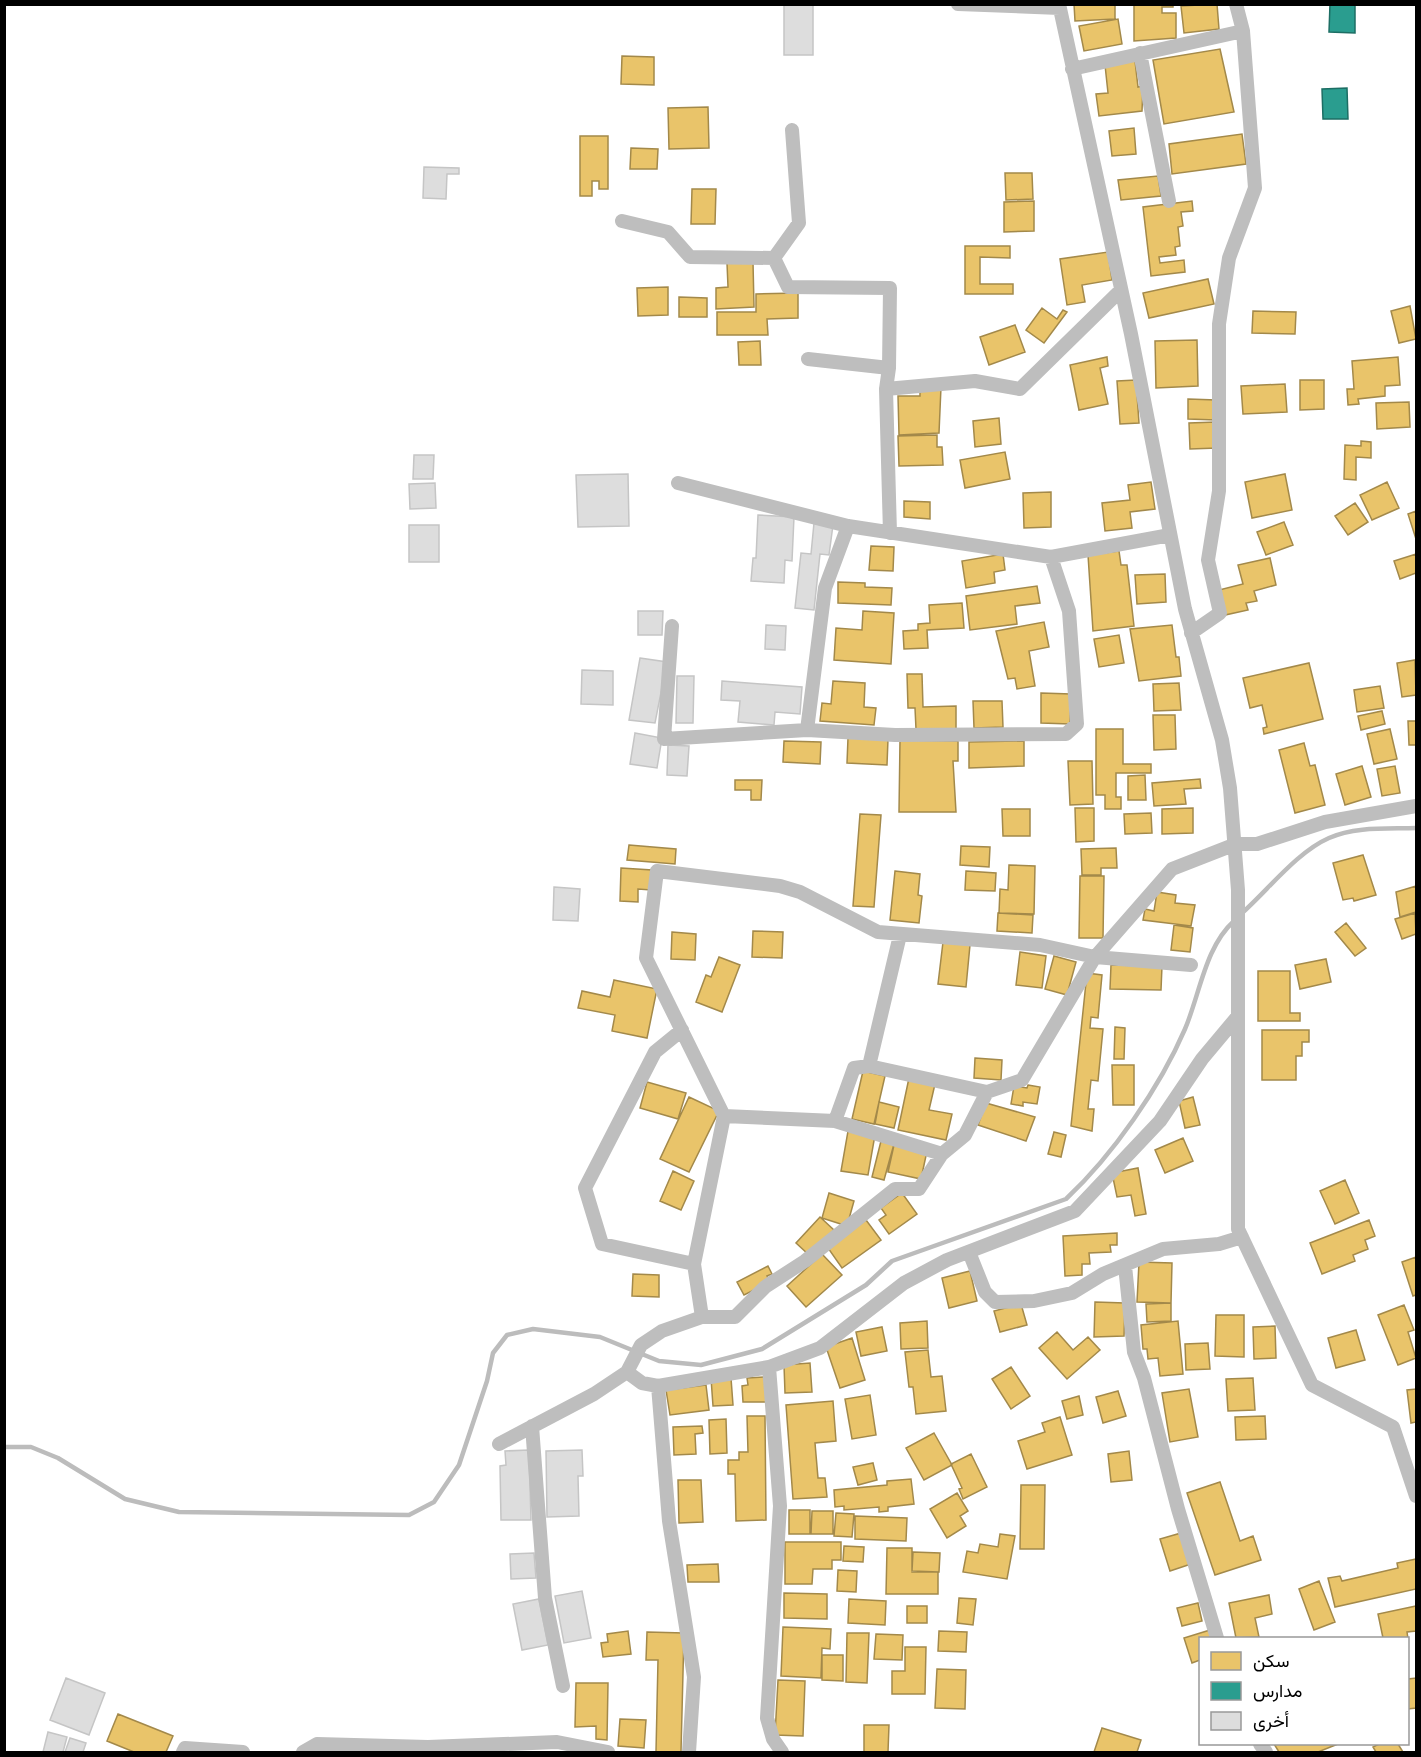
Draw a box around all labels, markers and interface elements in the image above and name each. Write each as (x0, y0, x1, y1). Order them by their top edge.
legend (1199, 1637, 1409, 1745)
text: سكن (1253, 1650, 1289, 1672)
text: مدارس (1253, 1680, 1302, 1702)
text: أخرى (1253, 1710, 1289, 1732)

